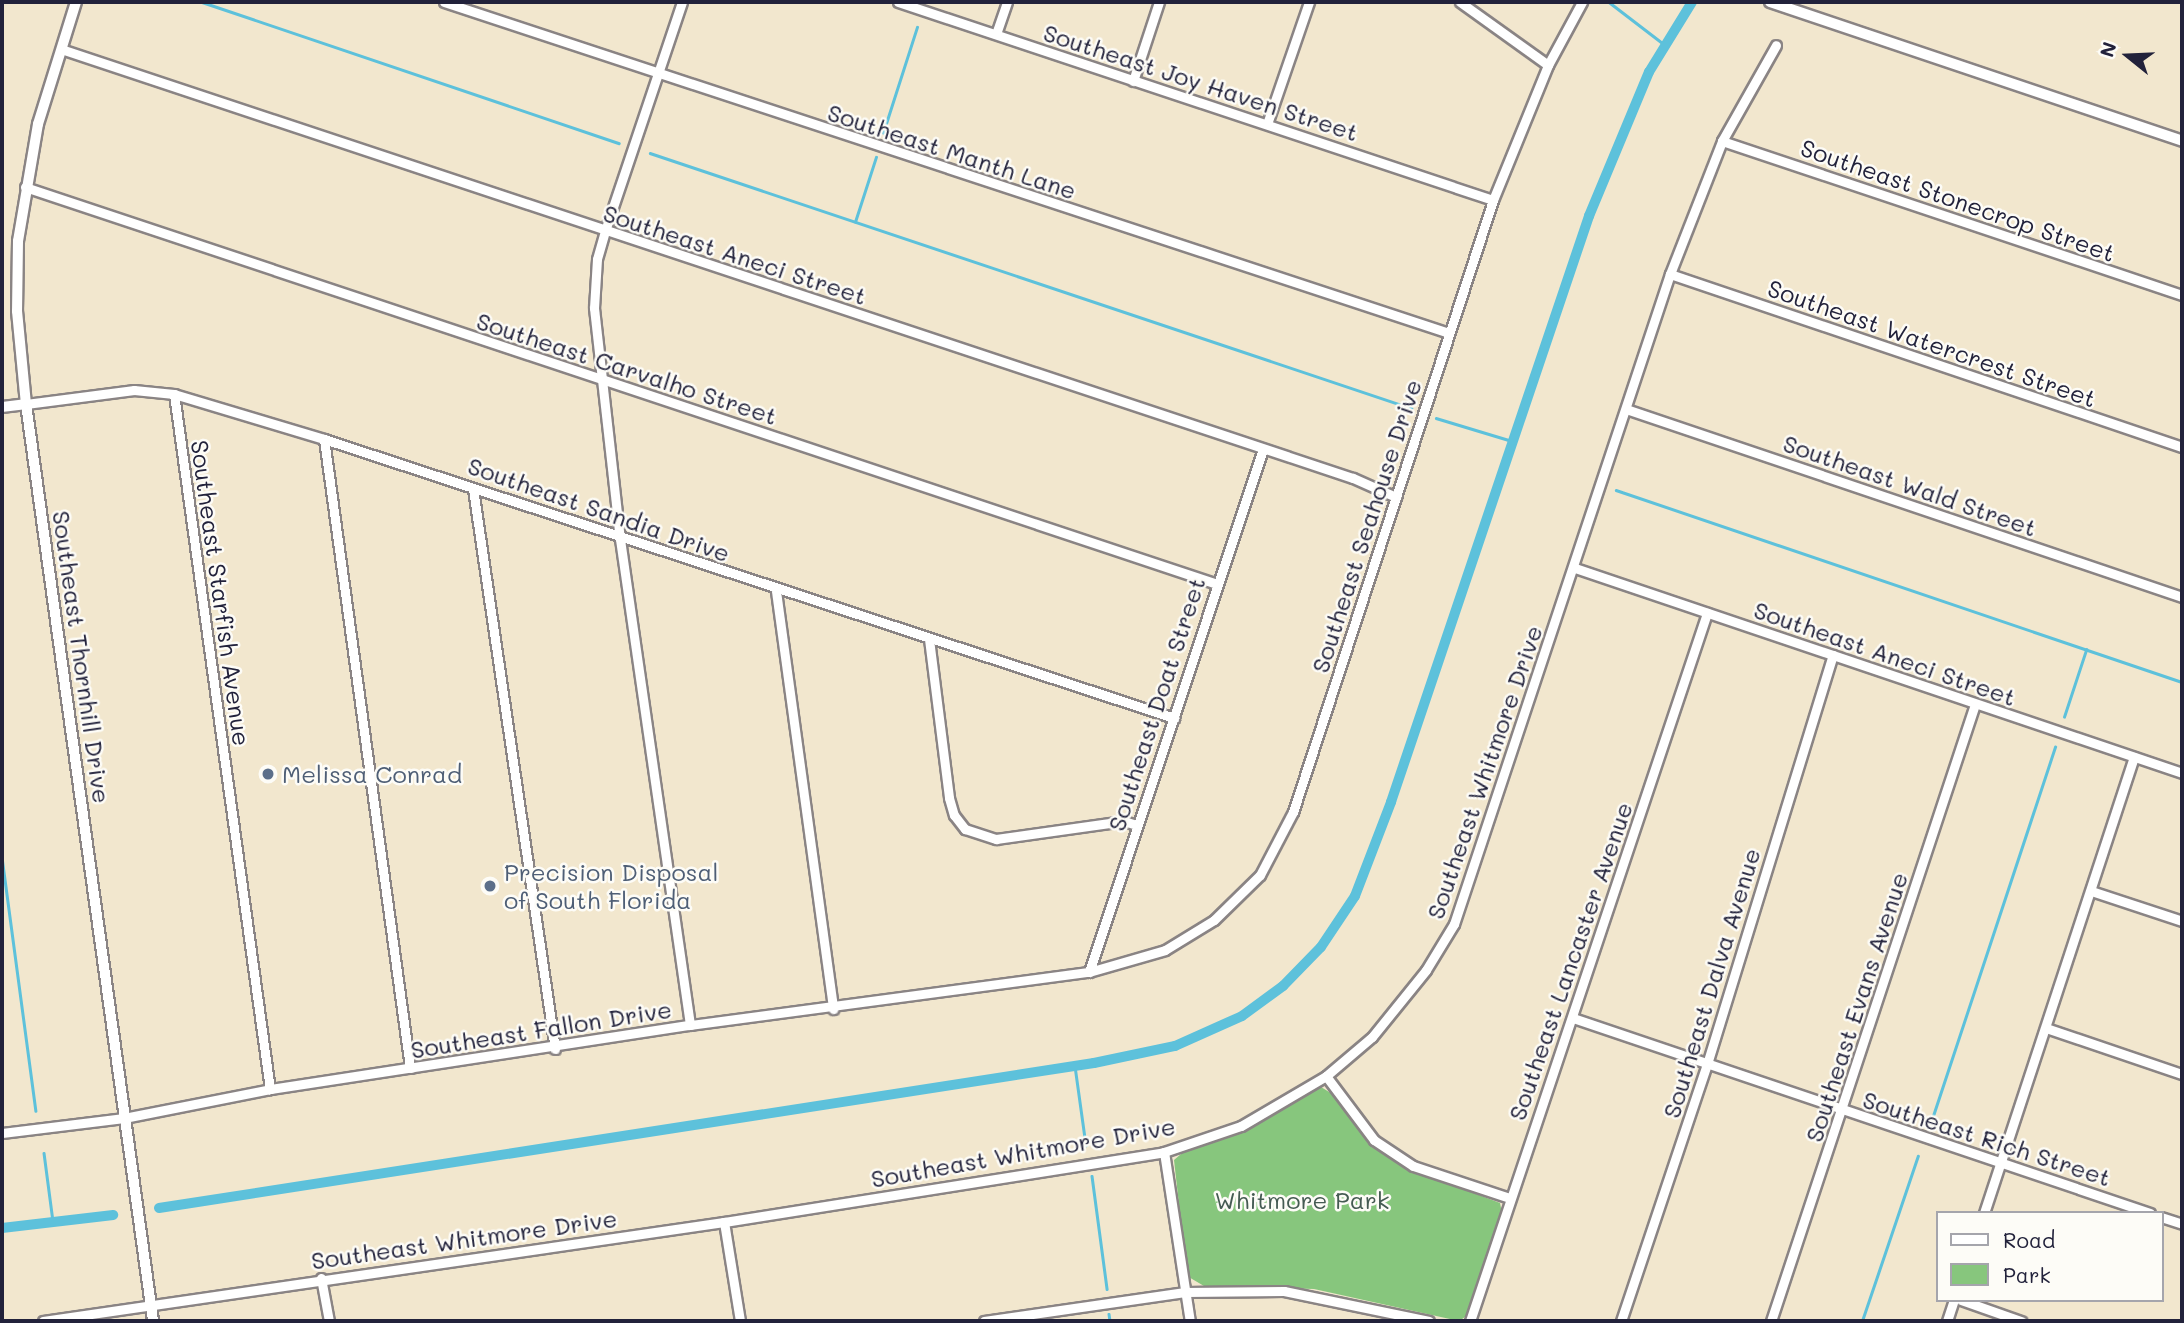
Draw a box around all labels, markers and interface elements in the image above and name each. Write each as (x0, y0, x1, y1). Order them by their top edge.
street label: Southeast Joy Haven Street (1040, 17, 1362, 147)
north arrow (2093, 21, 2163, 91)
text: N (2093, 39, 2122, 60)
street label: Southeast Manth Lane (824, 97, 1080, 205)
street label: Southeast Stonecrop Street (1797, 133, 2119, 267)
street label: Southeast Aneci Street (600, 198, 870, 310)
street label: Southeast Watercrest Street (1764, 273, 2100, 413)
street label: Southeast Carvalho Street (473, 306, 781, 430)
street label: Southeast Seahouse Drive (1305, 376, 1427, 676)
street label: Southeast Wald Street (1780, 428, 2040, 542)
street label: Southeast Starfish Avenue (185, 438, 257, 748)
street label: Southeast Sandia Drive (464, 451, 734, 567)
street label: Southeast Thornhill Drive (47, 509, 117, 805)
street label: Southeast Doat Street (1101, 574, 1211, 834)
street label: Southeast Aneci Street (1750, 595, 2020, 711)
street label: Southeast Whitmore Drive (1420, 621, 1548, 923)
place label: Melissa Conrad (282, 760, 462, 788)
marker: Melissa Conrad (260, 766, 276, 782)
street label: Southeast Lancaster Avenue (1502, 798, 1638, 1124)
street label: Southeast Dalva Avenue (1656, 845, 1766, 1121)
place label: Precision Disposal of South Florida (504, 858, 718, 914)
street label: Southeast Evans Avenue (1799, 869, 1913, 1145)
marker: Precision Disposal of South Florida (482, 878, 498, 894)
street label: Southeast Fallon Drive (409, 994, 673, 1064)
street label: Southeast Rich Street (1859, 1084, 2115, 1192)
street label: Southeast Whitmore Drive (869, 1111, 1177, 1193)
park label: Whitmore Park (1215, 1186, 1389, 1214)
street label: Southeast Whitmore Drive (309, 1203, 619, 1275)
legend (1936, 1211, 2163, 1302)
text: Road (2003, 1226, 2055, 1253)
text: Park (2003, 1261, 2051, 1288)

